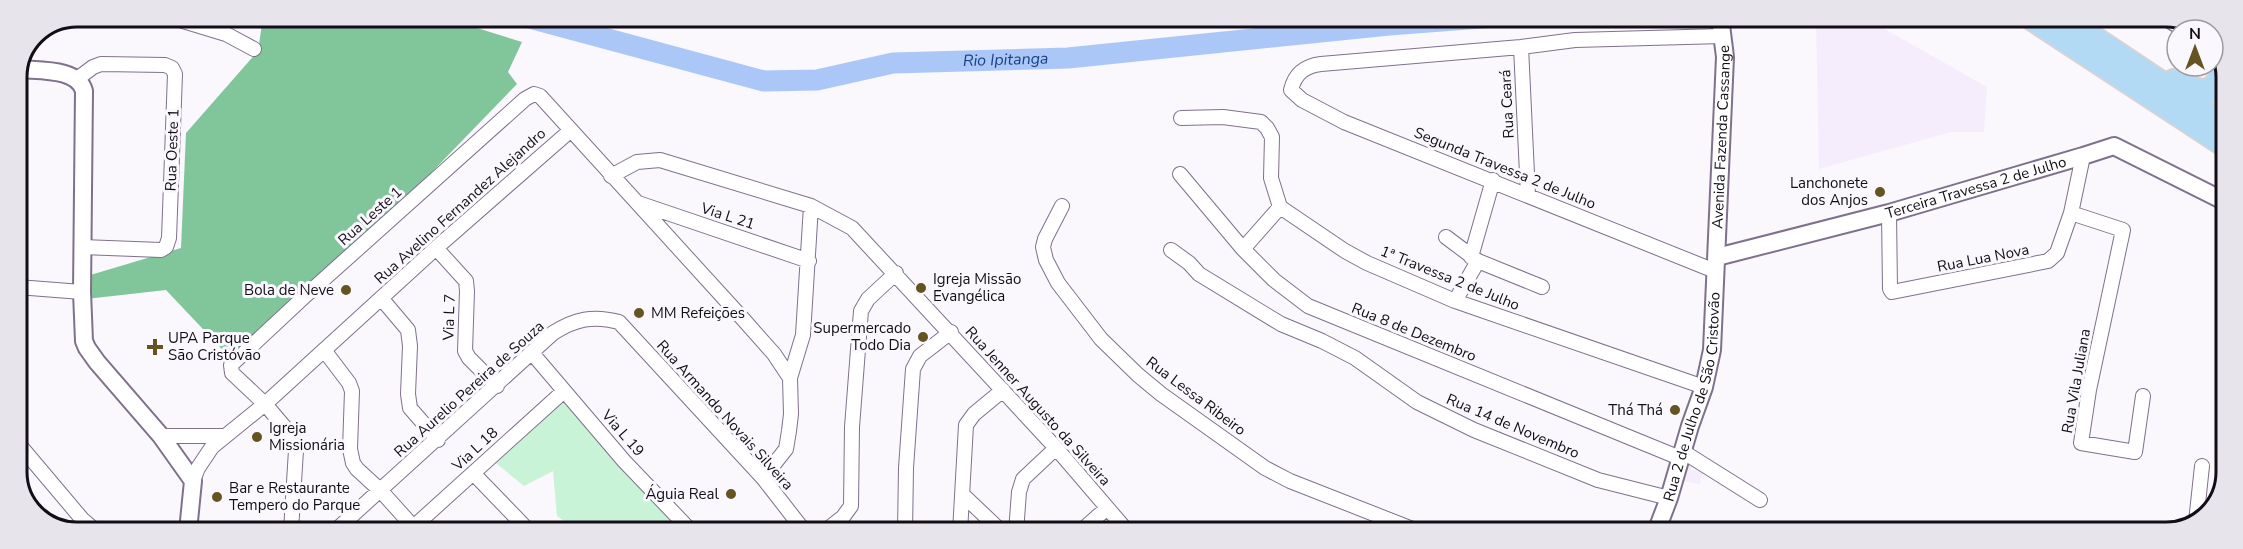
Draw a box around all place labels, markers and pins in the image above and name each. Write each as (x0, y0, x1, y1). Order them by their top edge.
place label: Lanchonete dos Anjos (1790, 173, 1868, 210)
marker: Lanchonete dos Anjos (1873, 185, 1887, 199)
place label: Igreja Missão Evangélica (933, 269, 1021, 306)
place label: Bola de Neve (244, 280, 334, 300)
marker: Igreja Missão Evangélica (914, 281, 928, 295)
marker: Bola de Neve (339, 283, 353, 297)
place label: MM Refeições (651, 303, 745, 323)
marker: MM Refeições (632, 306, 646, 320)
place label: Supermercado Todo Dia (813, 318, 911, 355)
place label: UPA Parque São Cristóvão (168, 328, 261, 365)
marker: Supermercado Todo Dia (916, 330, 930, 344)
marker: UPA Parque São Cristóvão (146, 338, 164, 356)
place label: Thá Thá (1608, 400, 1663, 420)
marker: Thá Thá (1668, 403, 1682, 417)
place label: Igreja Missionária (269, 418, 345, 455)
marker: Igreja Missionária (250, 430, 264, 444)
place label: Bar e Restaurante Tempero do Parque (229, 478, 360, 515)
place label: Águia Real (645, 484, 720, 504)
marker: Águia Real (724, 487, 738, 501)
marker: Bar e Restaurante Tempero do Parque (210, 490, 224, 504)

